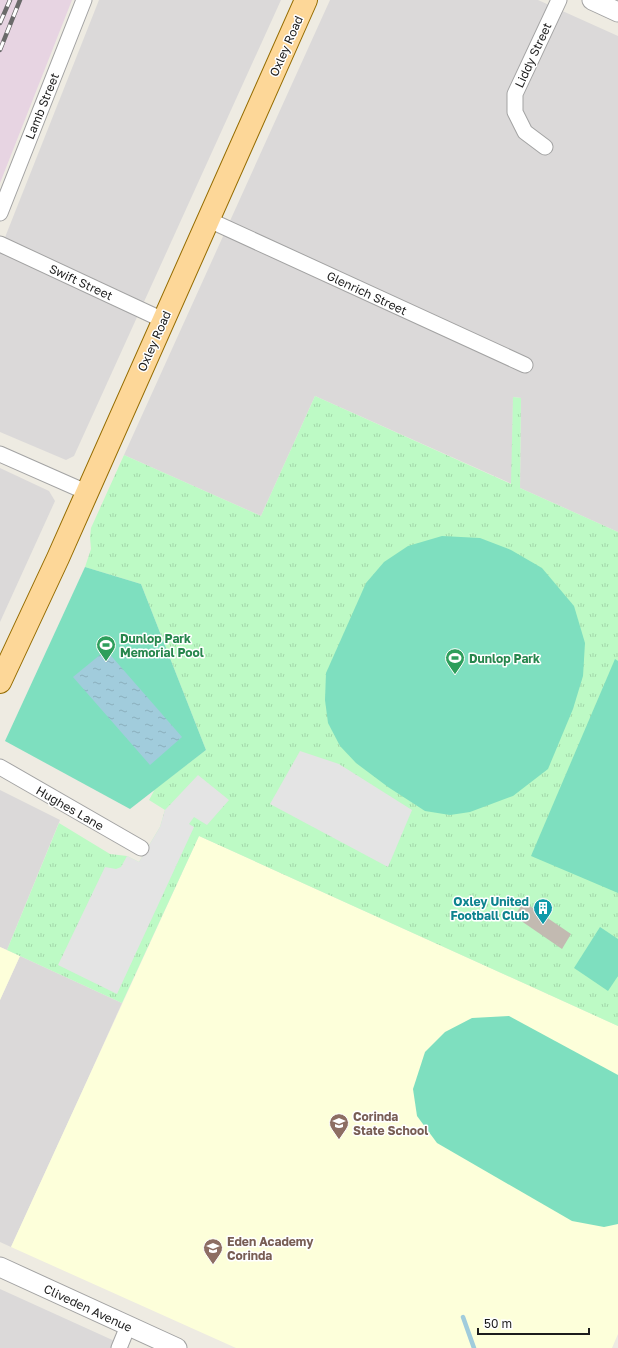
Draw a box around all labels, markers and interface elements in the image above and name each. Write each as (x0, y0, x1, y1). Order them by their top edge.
street label: Oxley Road (266, 13, 306, 79)
street label: Liddy Street (511, 20, 555, 90)
street label: Lamb Street (22, 70, 62, 141)
street label: Swift Street (47, 261, 115, 303)
street label: Glenrich Street (324, 268, 410, 318)
street label: Oxley Road (134, 308, 174, 374)
place label: Dunlop Park Memorial Pool (120, 631, 204, 660)
sports icon: Dunlop Park Memorial Pool (95, 634, 117, 662)
sports icon: Dunlop Park (444, 647, 466, 675)
place label: Dunlop Park (469, 651, 540, 666)
street label: Hughes Lane (34, 783, 106, 833)
place label: Oxley United Football Club (450, 894, 530, 923)
building icon: Oxley United Football Club (532, 897, 554, 925)
place label: Corinda State School (353, 1109, 428, 1138)
school or university icon: Corinda State School (328, 1112, 350, 1140)
place label: Eden Academy Corinda (227, 1234, 314, 1263)
school or university icon: Eden Academy Corinda (202, 1237, 224, 1265)
street label: Cliveden Avenue (41, 1281, 135, 1335)
scale bar (478, 1310, 589, 1336)
text: 50 m (484, 1316, 512, 1331)

